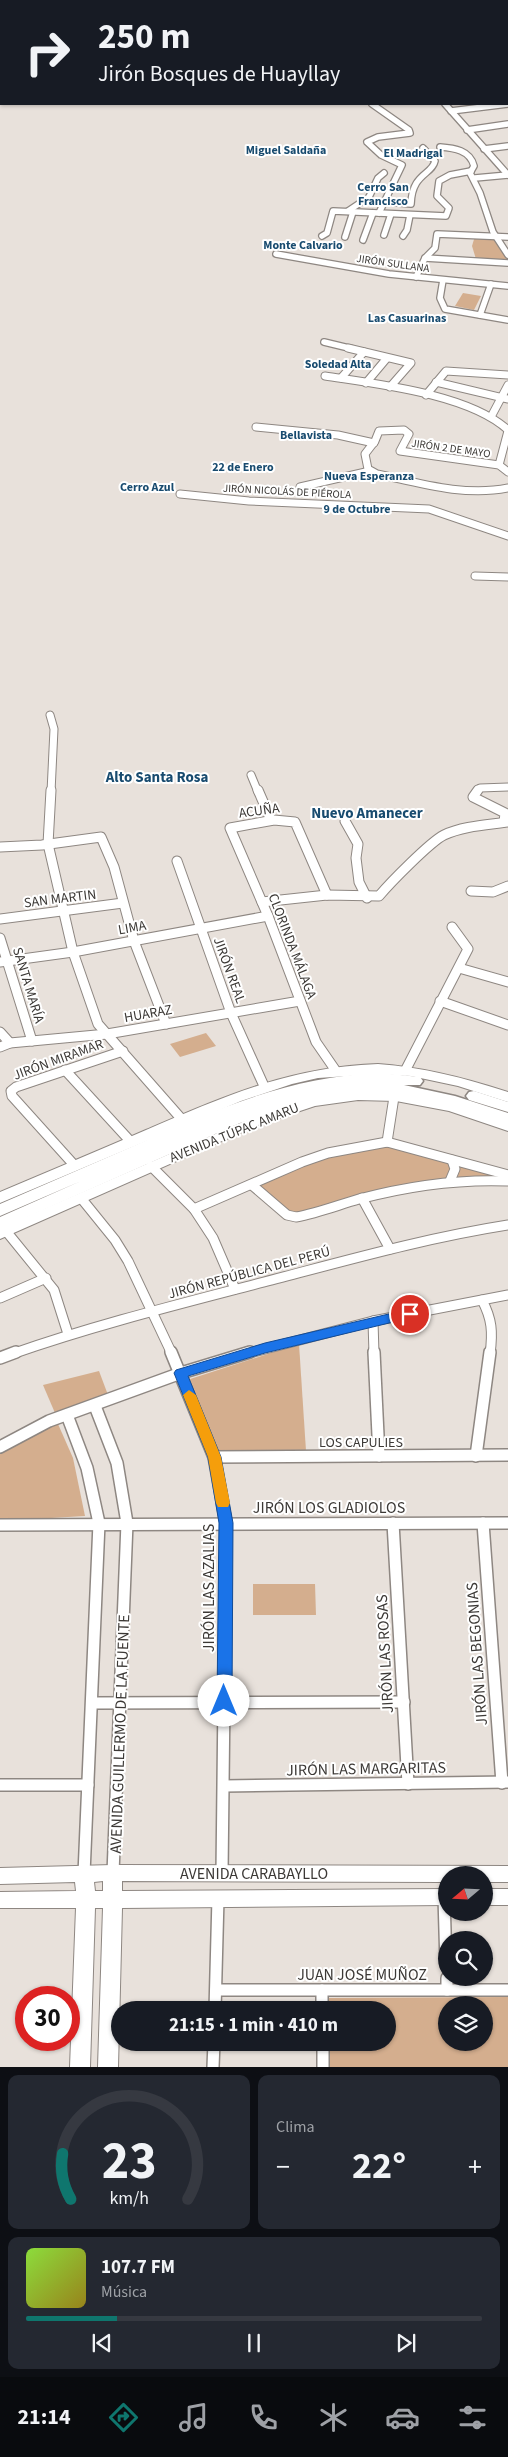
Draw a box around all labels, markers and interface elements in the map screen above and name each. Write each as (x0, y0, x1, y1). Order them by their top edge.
text: 250 m (98, 12, 190, 62)
icon: right (15, 20, 80, 85)
text: Jirón Bosques de Huayllay (98, 58, 340, 90)
district label: Miguel Saldaña (246, 142, 326, 159)
district label: El Madrigal (384, 145, 443, 162)
district label: Cerro San Francisco (357, 179, 409, 210)
district label: Monte Calvario (263, 237, 343, 254)
street label: JIRÓN SULLANA (355, 251, 431, 276)
district label: Las Casuarinas (368, 310, 446, 327)
district label: Soledad Alta (305, 356, 371, 373)
district label: Bellavista (280, 427, 332, 444)
street label: JIRÓN 2 DE MAYO (410, 436, 491, 461)
district label: 22 de Enero (212, 459, 274, 476)
district label: Nueva Esperanza (324, 468, 414, 485)
district label: Cerro Azul (120, 479, 175, 496)
street label: JIRÓN NICOLÁS DE PIÉROLA (222, 481, 351, 502)
district label: 9 de Octubre (323, 501, 391, 518)
district label: Alto Santa Rosa (105, 767, 208, 788)
street label: ACUÑA (237, 798, 281, 824)
district label: Nuevo Amanecer (311, 803, 423, 824)
street label: SAN MARTIN (23, 885, 97, 913)
street label: CLORINDA MÁLAGA (263, 891, 322, 1002)
street label: LIMA (117, 916, 148, 940)
street label: JIRÓN REAL (208, 934, 250, 1006)
street label: SANTA MARÍA (7, 945, 49, 1026)
street label: HUARAZ (123, 1000, 174, 1028)
street label: JIRÓN MIRAMAR (10, 1034, 106, 1086)
street label: AVENIDA TÚPAC AMARU (167, 1098, 302, 1168)
street label: JIRÓN REPÚBLICA DEL PERÚ (166, 1242, 332, 1304)
pin (389, 1293, 431, 1335)
icon: arrive (396, 1300, 424, 1328)
street label: LOS CAPULIES (319, 1433, 403, 1453)
street label: JIRÓN LOS GLADIOLOS (253, 1497, 405, 1519)
street label: JIRÓN LAS AZALIAS (198, 1524, 220, 1652)
street label: JIRÓN LAS BEGONIAS (461, 1582, 493, 1726)
street label: JIRÓN LAS ROSAS (371, 1594, 399, 1714)
street label: AVENIDA GUILLERMO DE LA FUENTE (105, 1614, 135, 1854)
position arrow (197, 1674, 249, 1726)
street label: JIRÓN LAS MARGARITAS (286, 1757, 446, 1781)
street label: AVENIDA CARABAYLLO (180, 1863, 328, 1885)
north arrow (438, 1866, 492, 1921)
map controls (438, 1866, 493, 2051)
button: search (438, 1931, 493, 1986)
street label: JUAN JOSÉ MUÑOZ (297, 1964, 427, 1986)
speed limit sign: 30 (15, 1986, 80, 2051)
button: layers (438, 1996, 493, 2051)
text: 21:15 · 1 min · 410 m (169, 2012, 338, 2039)
text: Clima (276, 2116, 314, 2138)
text: 23 (102, 2125, 156, 2199)
text: 22° (352, 2139, 406, 2193)
text: − (276, 2147, 290, 2187)
text: + (468, 2147, 482, 2187)
text: km/h (109, 2186, 149, 2211)
text: 107.7 FM (101, 2254, 175, 2281)
text: Música (101, 2281, 147, 2303)
icon: previous (88, 2329, 116, 2357)
icon: pause (240, 2329, 268, 2357)
icon: next (392, 2329, 420, 2357)
icon: directions (106, 2400, 141, 2435)
icon: music (176, 2400, 211, 2435)
icon: phone (246, 2400, 281, 2435)
icon: climate (316, 2400, 351, 2435)
icon: car (385, 2400, 420, 2435)
icon: filters (455, 2400, 490, 2435)
text: 21:14 (17, 2401, 71, 2433)

